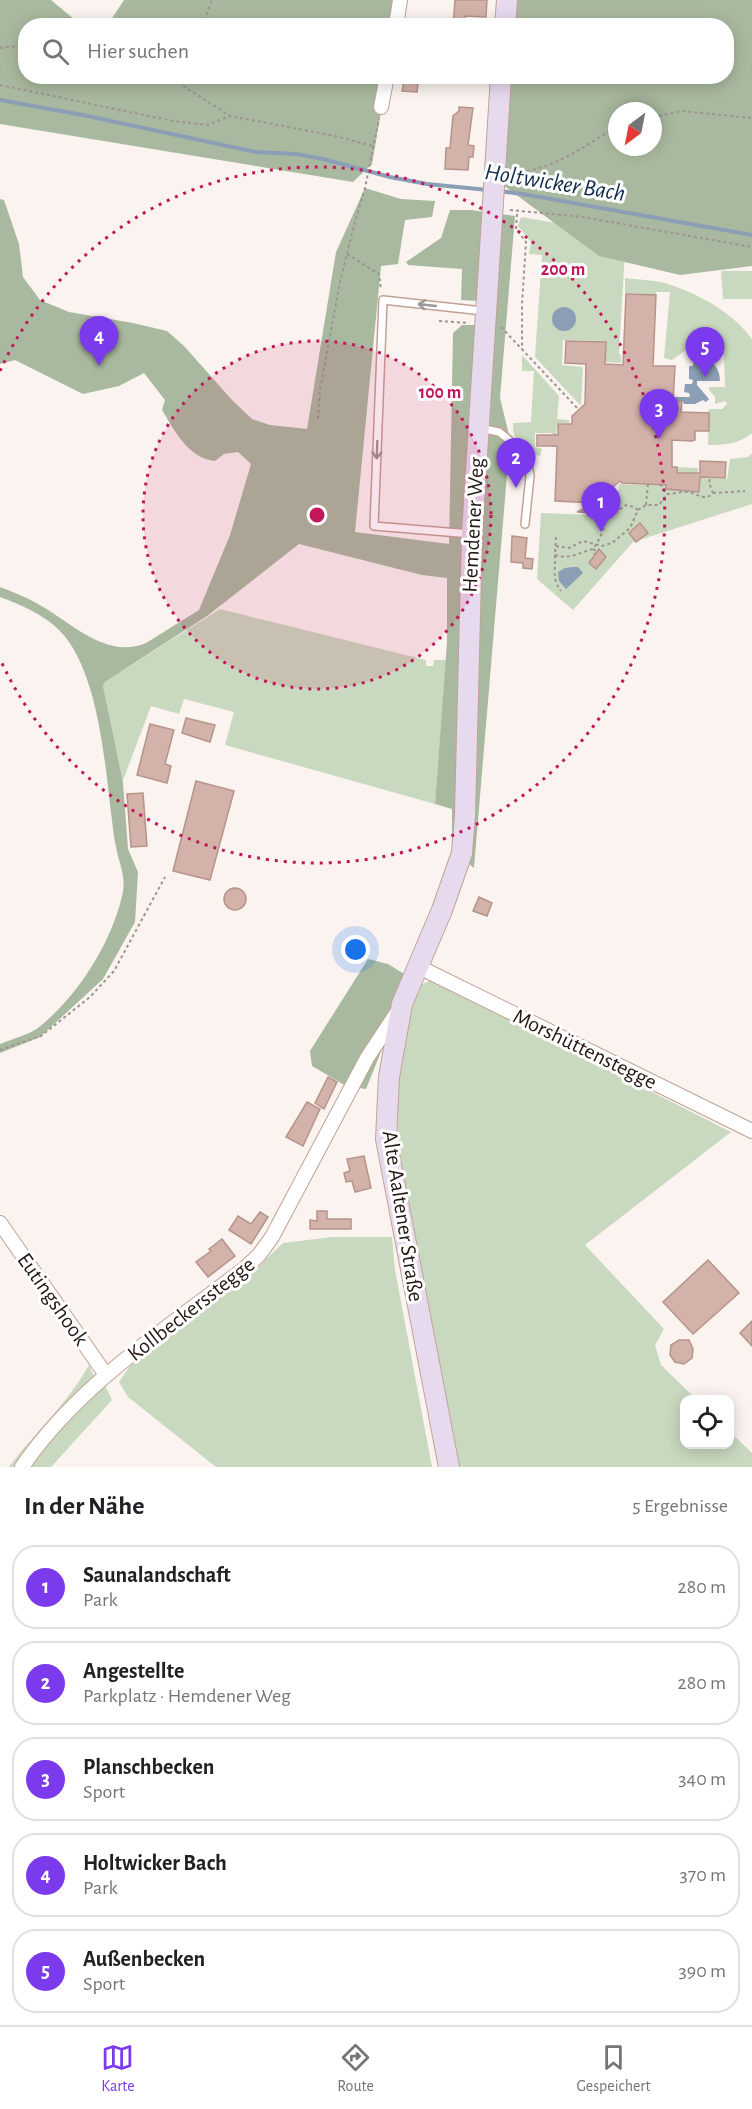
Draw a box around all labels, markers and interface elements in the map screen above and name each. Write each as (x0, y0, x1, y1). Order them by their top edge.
search box (18, 18, 734, 84)
icon: search (39, 35, 72, 68)
text: Hier suchen (87, 40, 189, 62)
north arrow (608, 102, 662, 156)
water label: Holtwicker Bach (483, 160, 627, 206)
text: 200 m (541, 261, 585, 279)
one-way arrow (418, 299, 438, 310)
pin: 4 (80, 316, 118, 366)
pin: 5 (686, 328, 724, 377)
text: 100 m (419, 384, 461, 402)
pin: 3 (640, 390, 678, 439)
pin: 2 (496, 438, 536, 488)
one-way arrow (371, 440, 382, 460)
street label: Hemdener Weg (458, 457, 488, 593)
pin: 1 (582, 482, 620, 532)
centre of rings (307, 505, 327, 525)
your location (341, 935, 370, 964)
street label: Morshüttenstegge (510, 1005, 660, 1093)
street label: Alte Aaltener Straße (379, 1129, 427, 1303)
street label: Eutingshook (13, 1249, 93, 1349)
street label: Kollbeckersstegge (123, 1253, 259, 1365)
map controls (680, 1395, 734, 1449)
button: locate (680, 1395, 734, 1449)
text: In der Nähe (24, 1493, 144, 1519)
text: 5 Ergebnisse (632, 1496, 728, 1516)
text: Saunalandschaft (83, 1564, 231, 1586)
text: 1 (42, 1577, 49, 1597)
text: 280 m (678, 1577, 726, 1597)
text: Park (83, 1590, 118, 1610)
text: Angestellte (83, 1660, 184, 1682)
text: 2 (41, 1673, 50, 1693)
text: 280 m (678, 1673, 726, 1693)
text: Parkplatz · Hemdener Weg (83, 1686, 291, 1706)
text: Planschbecken (83, 1756, 214, 1778)
text: 3 (41, 1769, 50, 1789)
text: 340 m (678, 1769, 726, 1789)
text: Sport (83, 1782, 125, 1802)
text: Holtwicker Bach (83, 1852, 227, 1874)
text: 4 (40, 1865, 51, 1885)
text: 370 m (680, 1865, 726, 1885)
text: Park (83, 1878, 118, 1898)
text: Außenbecken (83, 1948, 205, 1970)
text: 5 (41, 1961, 50, 1981)
text: 390 m (679, 1961, 726, 1981)
text: Sport (83, 1974, 125, 1994)
tab: Karte (101, 2041, 135, 2096)
tab: Route (337, 2041, 374, 2096)
tab: Gespeichert (577, 2041, 651, 2096)

